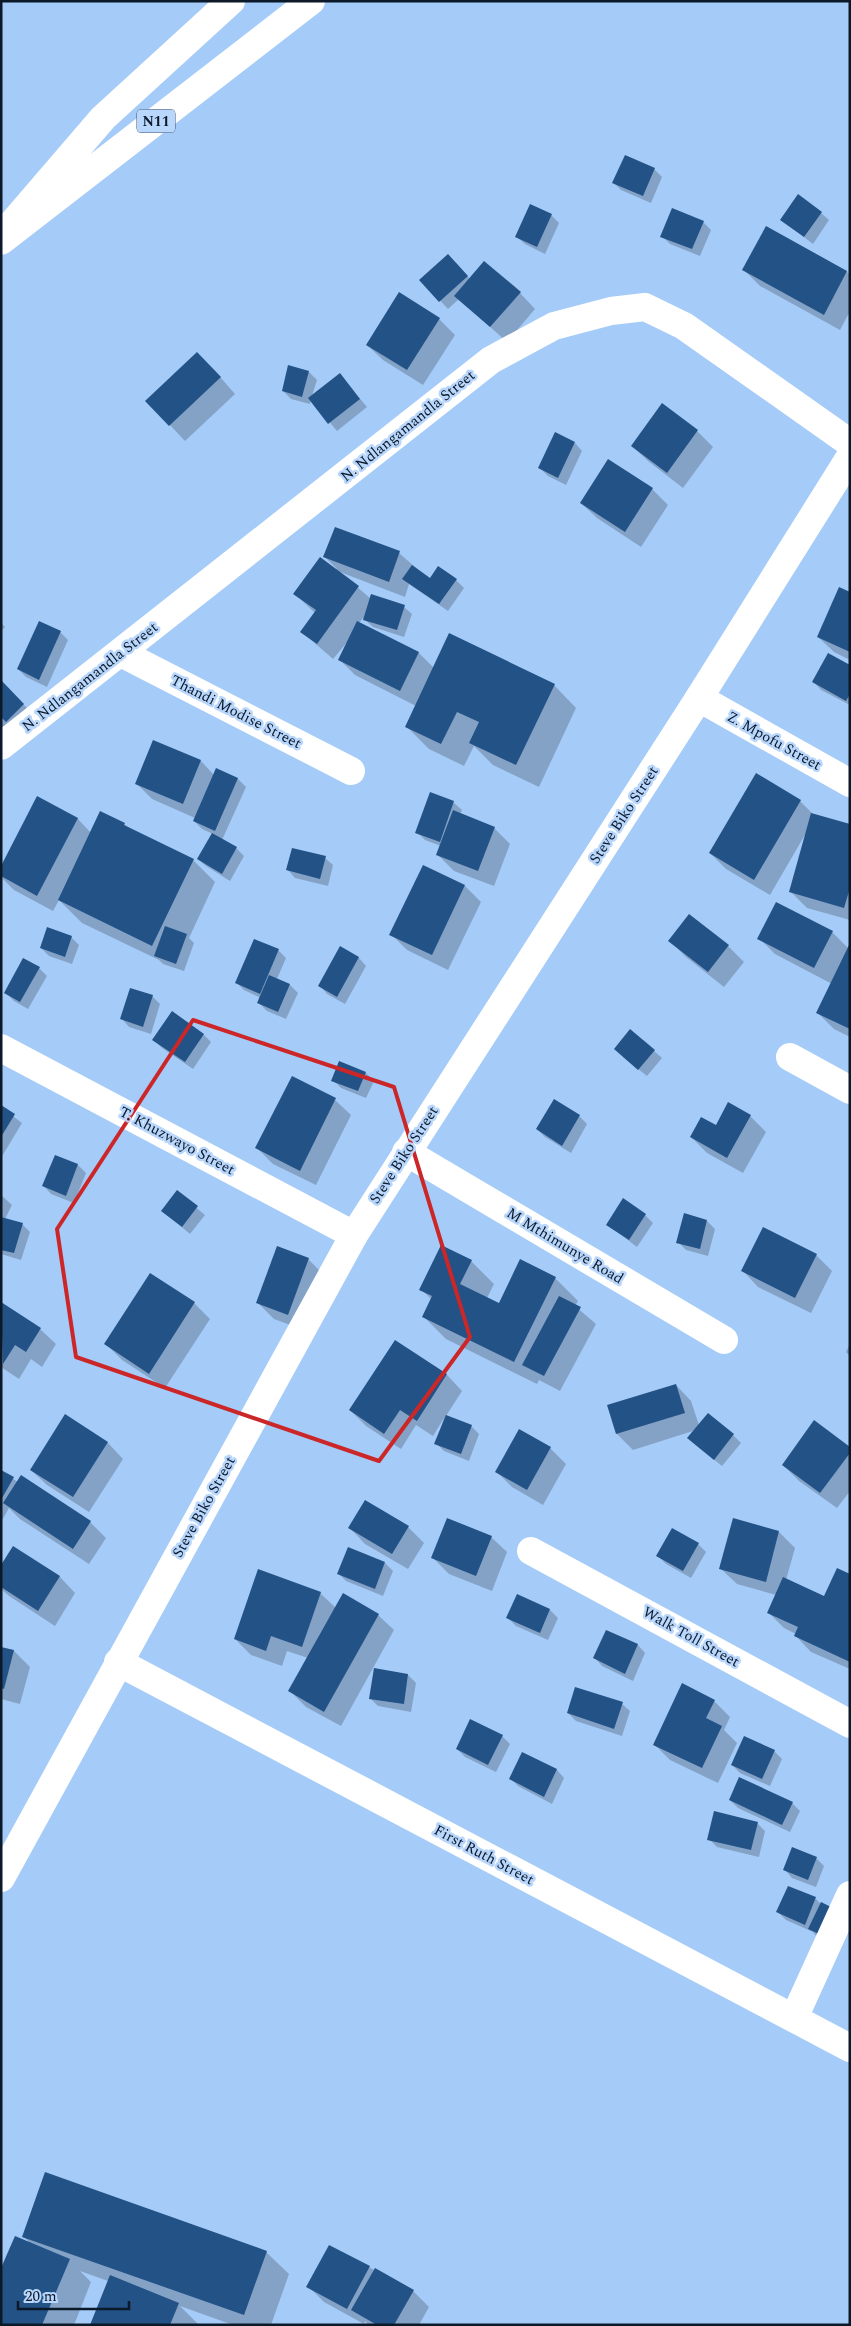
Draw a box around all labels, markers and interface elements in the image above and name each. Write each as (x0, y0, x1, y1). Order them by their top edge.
road number: N11 (137, 110, 175, 132)
street label: N. Ndlangamandla Street (336, 364, 480, 488)
street label: N. Ndlangamandla Street (17, 616, 163, 738)
street label: Thandi Modise Street (167, 669, 305, 755)
street label: Z. Mpofu Street (723, 706, 825, 776)
street label: Steve Biko Street (584, 761, 664, 869)
street label: T. Khuzwayo Street (115, 1101, 239, 1181)
street label: Steve Biko Street (364, 1101, 444, 1209)
street label: M Mthimunye Road (502, 1202, 628, 1290)
street label: Steve Biko Street (167, 1452, 241, 1562)
street label: Walk Toll Street (638, 1601, 744, 1673)
street label: First Ruth Street (430, 1819, 538, 1891)
scale bar (18, 2278, 129, 2310)
text: 20 m (25, 2285, 57, 2308)

